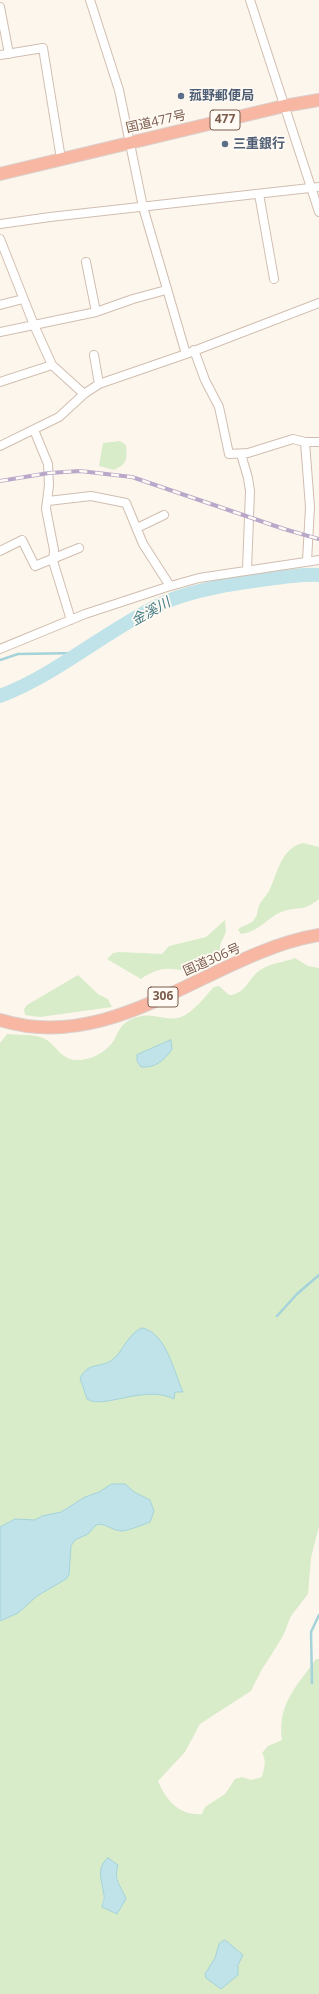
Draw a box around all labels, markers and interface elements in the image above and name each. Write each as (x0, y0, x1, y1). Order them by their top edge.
place label: 菰野郵便局 (189, 88, 254, 104)
marker: 菰野郵便局 (176, 91, 186, 101)
street label: 国道477号 (124, 108, 188, 136)
road number: 477 (210, 110, 240, 130)
place label: 三重銀行 (233, 136, 285, 152)
marker: 三重銀行 (220, 139, 230, 149)
water label: 金溪川 (129, 594, 173, 630)
street label: 国道306号 (181, 940, 243, 980)
road number: 306 (148, 987, 178, 1007)

